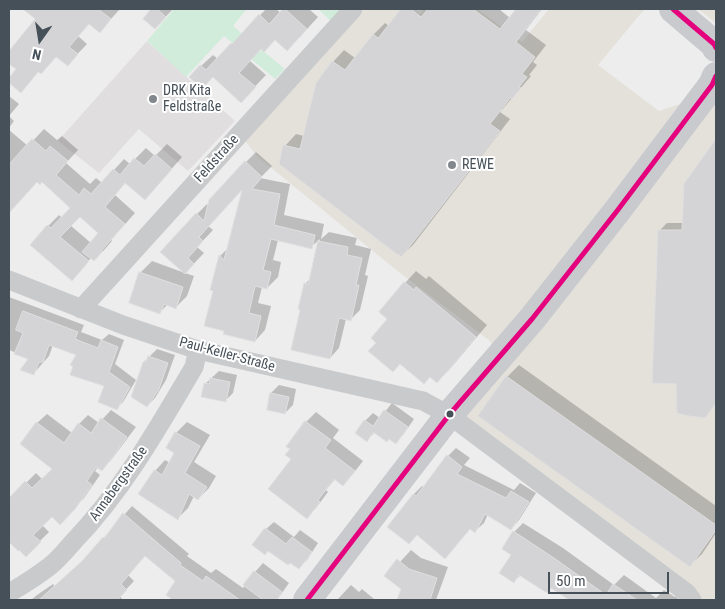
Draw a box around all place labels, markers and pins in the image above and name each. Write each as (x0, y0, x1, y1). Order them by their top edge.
place label: DRK Kita Feldstraße (163, 83, 221, 115)
marker: DRK Kita Feldstraße (147, 93, 159, 105)
place label: REWE (462, 157, 494, 173)
marker: REWE (446, 159, 458, 171)
unlabelled marker (445, 409, 455, 419)

